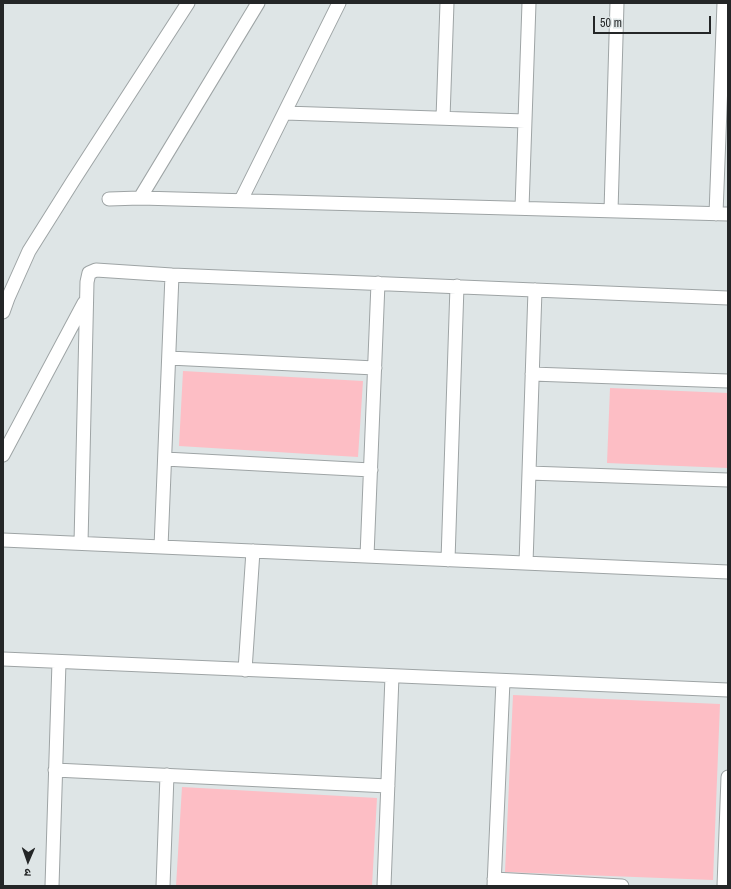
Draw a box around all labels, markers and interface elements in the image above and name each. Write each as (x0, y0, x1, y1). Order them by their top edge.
scale bar (595, 8, 713, 34)
text: 50 m (600, 15, 622, 31)
north arrow (8, 841, 48, 881)
text: उ (24, 866, 31, 880)

